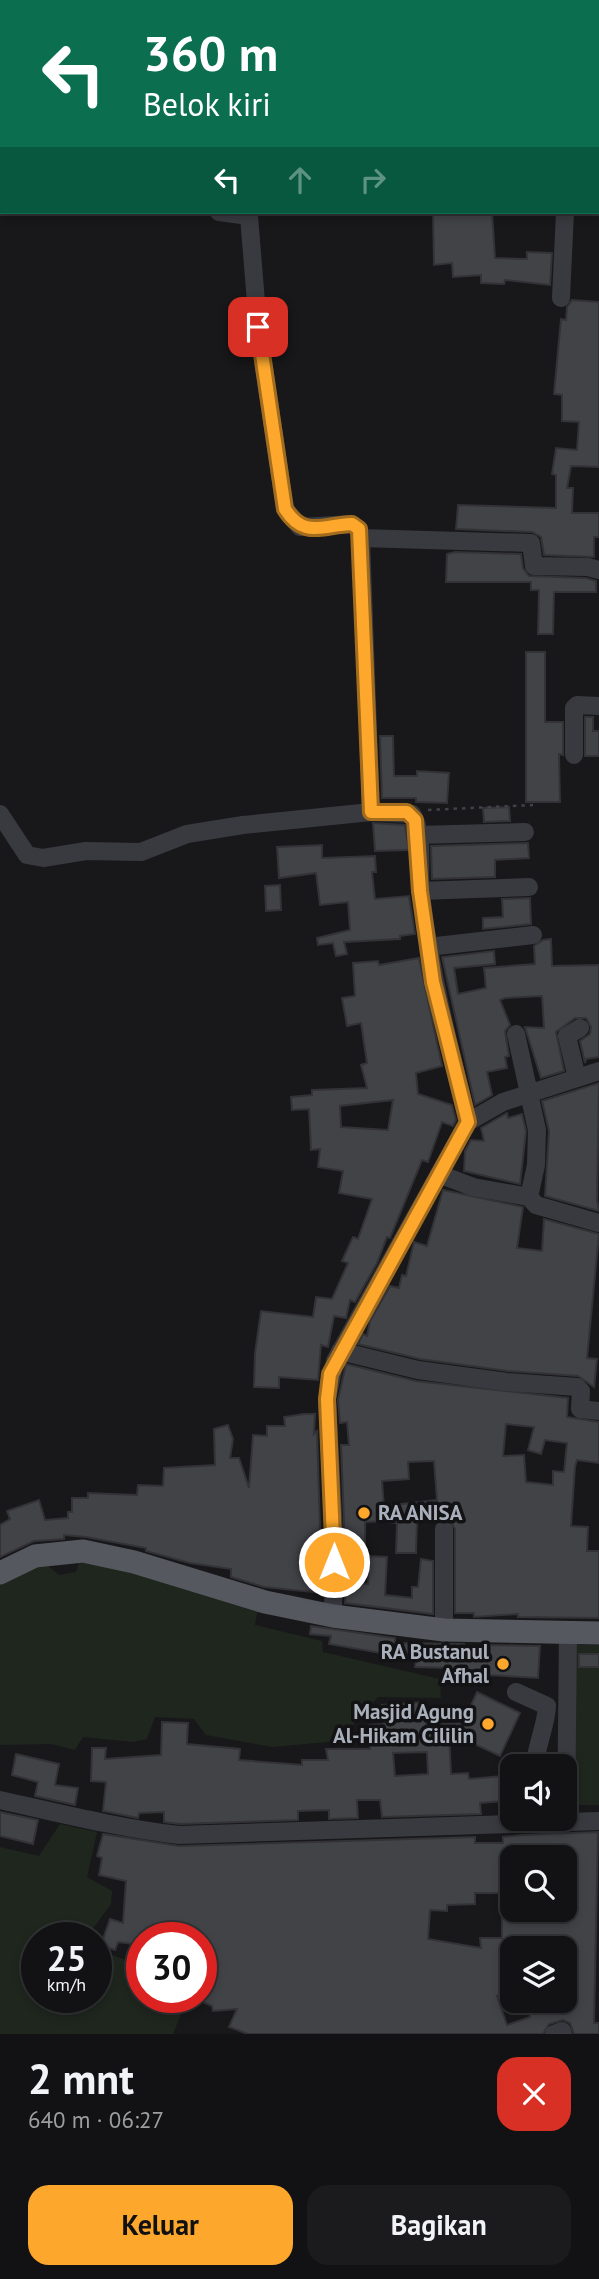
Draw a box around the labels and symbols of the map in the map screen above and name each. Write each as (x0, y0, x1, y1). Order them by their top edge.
pin (228, 297, 288, 357)
place label: RA ANISA (378, 1499, 463, 1526)
marker: RA ANISA (356, 1505, 372, 1521)
position arrow (297, 1525, 371, 1599)
place label: RA Bustanul Afhal (381, 1638, 490, 1689)
marker: RA Bustanul Afhal (495, 1656, 511, 1672)
place label: Masjid Agung Al-Hikam Cililin (333, 1698, 474, 1749)
marker: Masjid Agung Al-Hikam Cililin (480, 1716, 496, 1732)
speed limit sign: 30 (126, 1922, 217, 2013)

